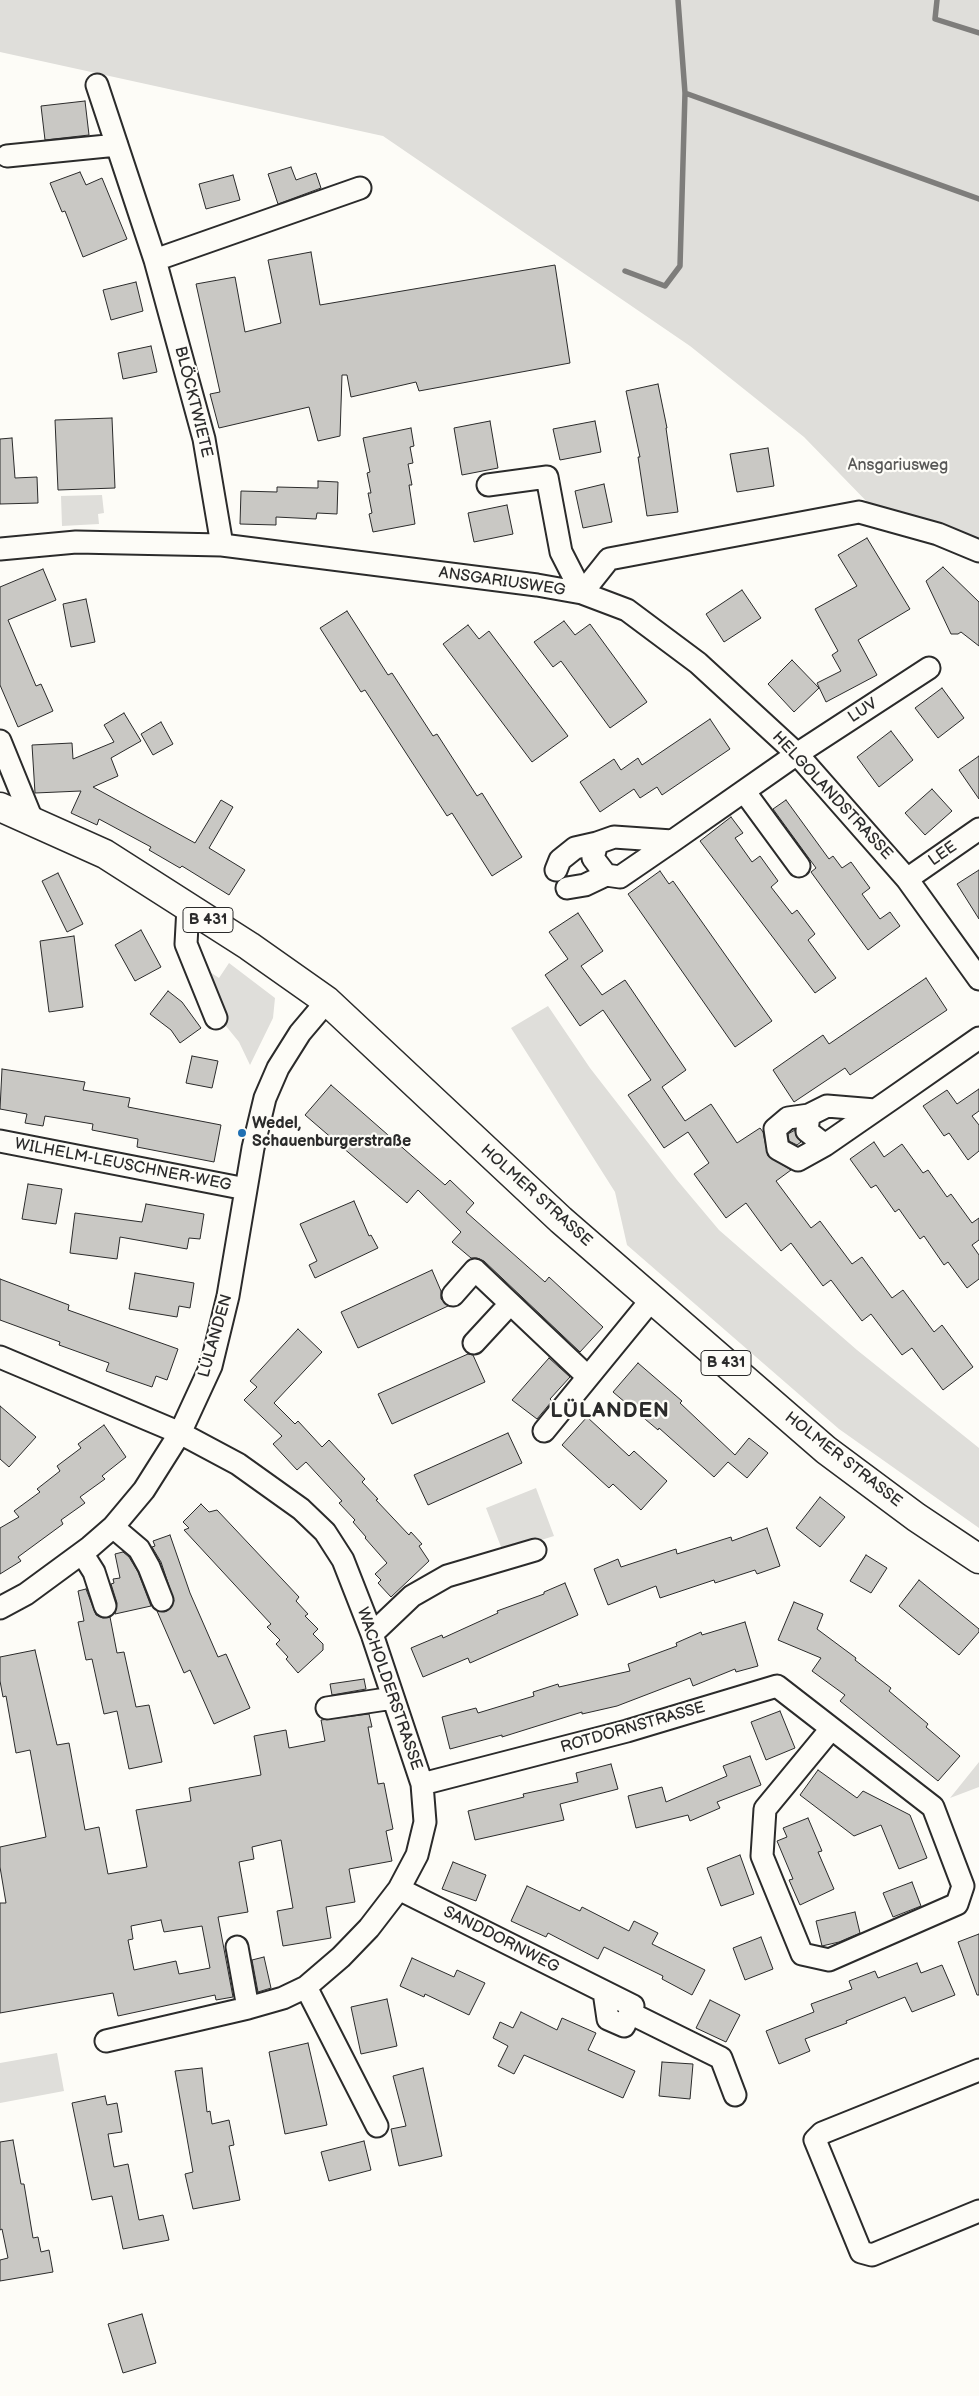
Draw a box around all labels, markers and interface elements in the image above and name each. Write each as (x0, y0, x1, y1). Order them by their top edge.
street label: BLÖCKTWIETE (170, 344, 216, 460)
park label: Ansgariusweg (848, 456, 948, 476)
street label: ANSGARIUSWEG (437, 564, 567, 600)
street label: LUV (845, 695, 881, 727)
street label: HELGOLANDSTRASSE (768, 728, 896, 864)
street label: LEE (925, 837, 961, 871)
road number: B 431 (183, 908, 233, 932)
place label: Wedel, Schauenburgerstraße (252, 1114, 411, 1152)
marker: Wedel, Schauenburgerstraße (236, 1127, 248, 1139)
street label: WILHELM-LEUSCHNER-WEG (13, 1135, 233, 1195)
street label: HOLMER STRASSE (476, 1141, 596, 1251)
street label: LÜLANDEN (195, 1292, 237, 1380)
road number: B 431 (701, 1350, 751, 1376)
district label: LÜLANDEN (549, 1399, 671, 1425)
street label: HOLMER STRASSE (781, 1408, 905, 1512)
street label: WACHOLDERSTRASSE (352, 1605, 426, 1773)
street label: ROTDORNSTRASSE (558, 1698, 708, 1758)
street label: SANDDORNWEG (440, 1903, 562, 1977)

